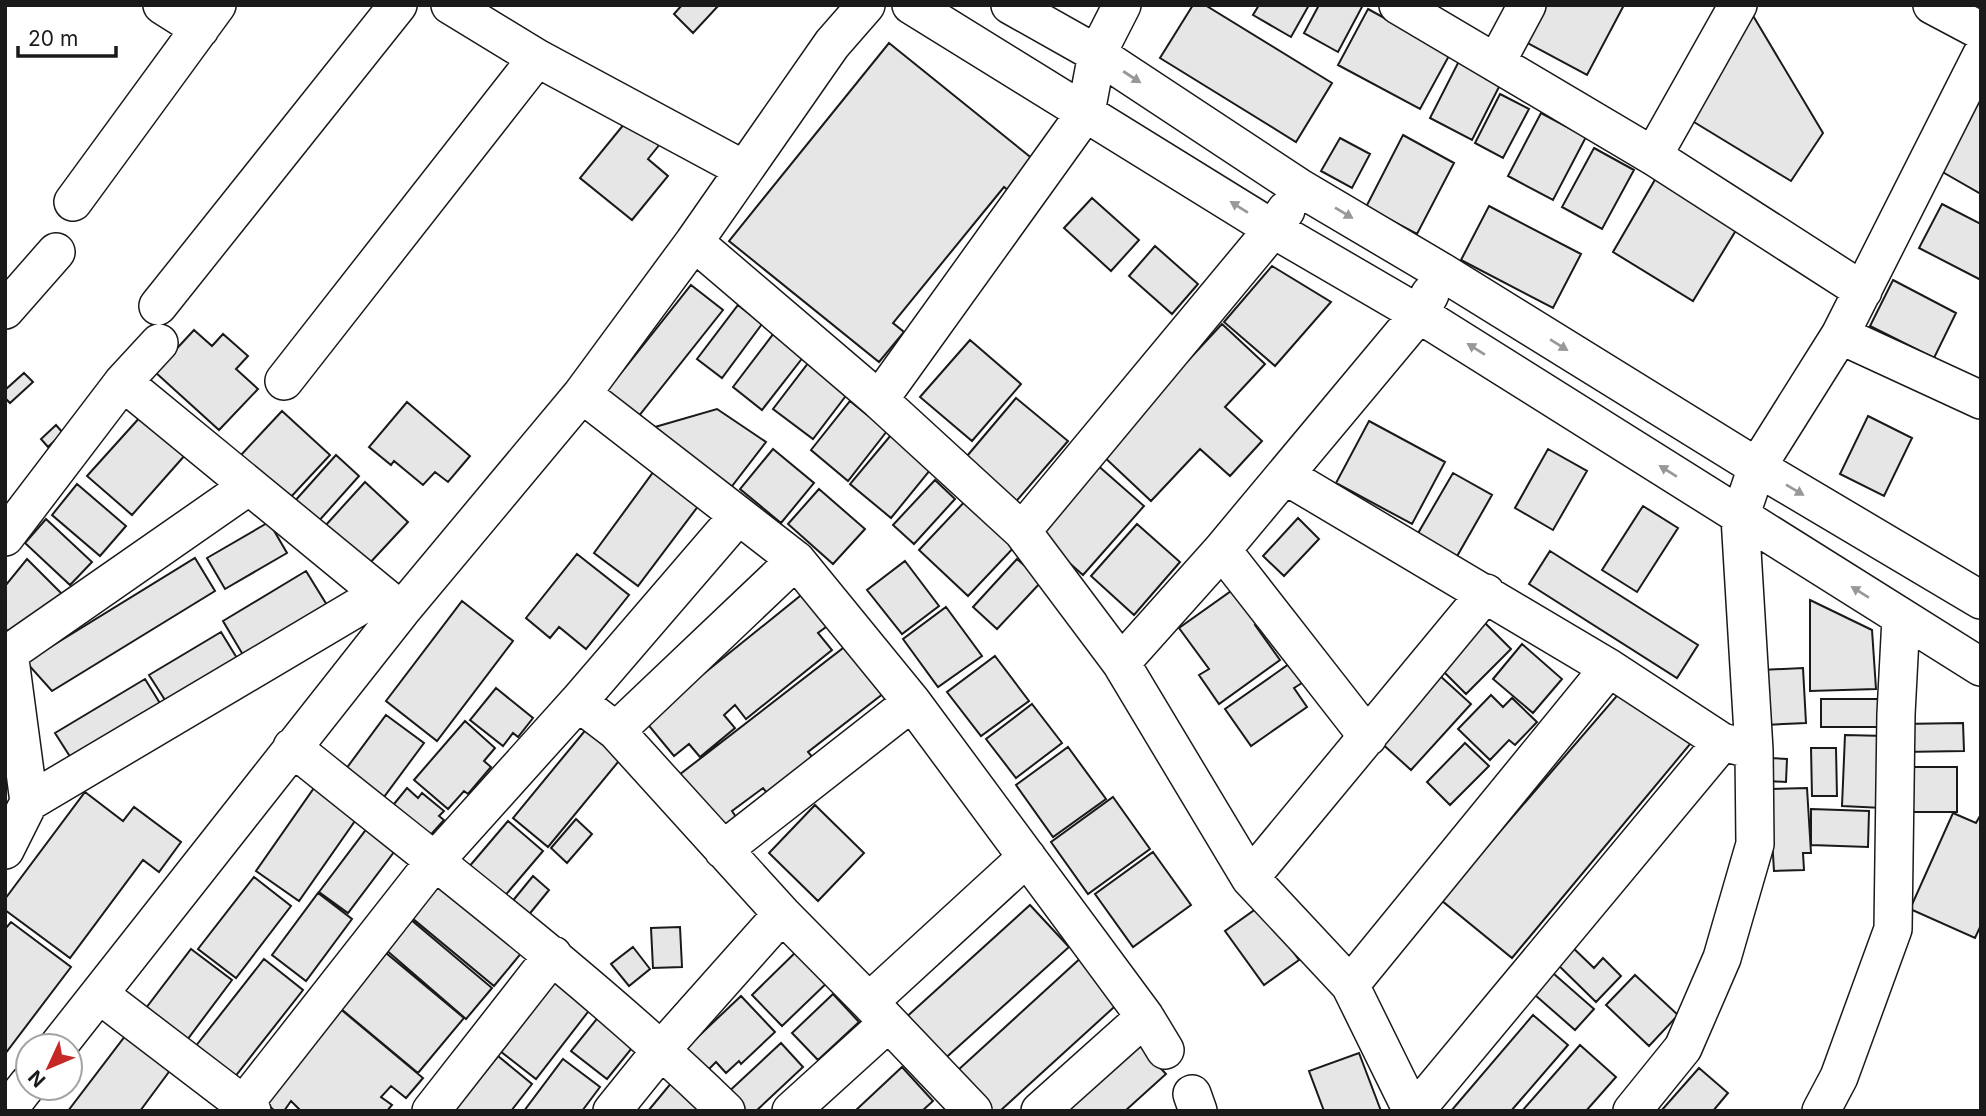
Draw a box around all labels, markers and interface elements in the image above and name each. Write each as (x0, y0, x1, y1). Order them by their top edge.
scale bar (18, 14, 116, 58)
text: 20 m (28, 26, 78, 51)
one-way arrow (1123, 70, 1141, 84)
one-way arrow (1229, 200, 1248, 213)
one-way arrow (1334, 207, 1354, 219)
one-way arrow (1550, 338, 1569, 351)
one-way arrow (1466, 343, 1485, 356)
one-way arrow (1658, 464, 1677, 477)
one-way arrow (1785, 484, 1804, 496)
one-way arrow (1851, 586, 1870, 599)
north arrow (14, 1032, 84, 1102)
text: N (24, 1065, 50, 1092)

